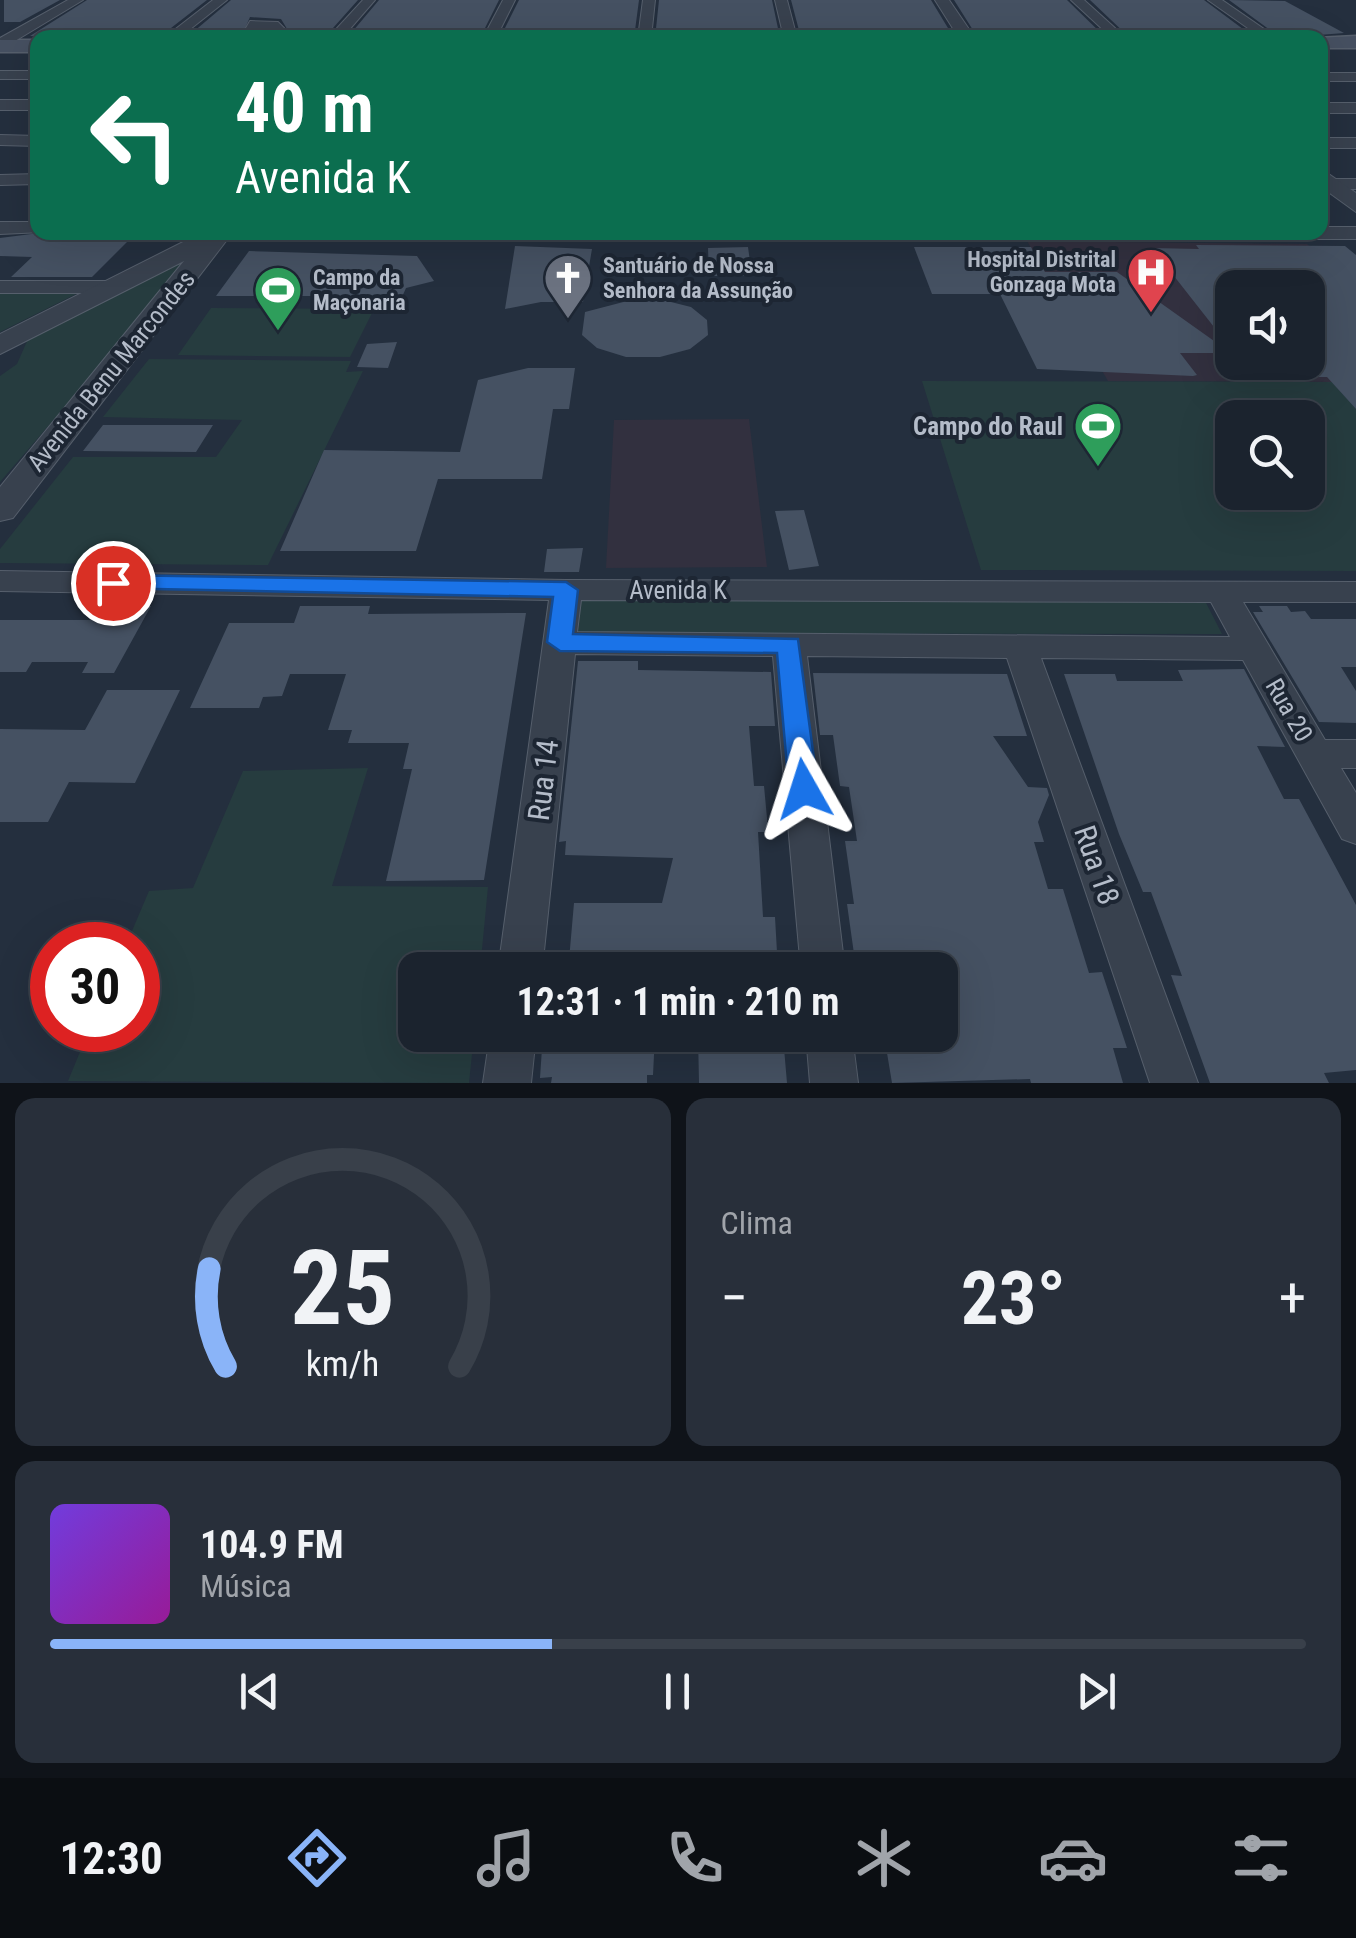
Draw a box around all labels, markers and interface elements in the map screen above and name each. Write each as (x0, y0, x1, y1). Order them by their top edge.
text: 40 m (235, 67, 374, 149)
icon: left (70, 70, 200, 200)
text: Avenida K (235, 151, 411, 204)
hospital icon: Hospital Distrital Gonzaga Mota (1125, 246, 1177, 314)
place label: Hospital Distrital Gonzaga Mota (967, 247, 1116, 297)
church icon: Santuário de Nossa Senhora da Assunção (542, 252, 594, 320)
place label: Santuário de Nossa Senhora da Assunção (603, 253, 793, 303)
sports icon: Campo da Maçonaria (252, 264, 304, 332)
street label: Avenida Benu Marcondes (21, 265, 201, 477)
place label: Campo da Maçonaria (313, 265, 406, 315)
map controls (1215, 270, 1325, 510)
button: sound (1215, 270, 1325, 380)
sports icon: Campo do Raul (1072, 400, 1124, 468)
button: search (1215, 400, 1325, 510)
place label: Campo do Raul (913, 412, 1063, 441)
pin (71, 541, 156, 626)
icon: arrive (86, 556, 141, 611)
street label: Avenida K (629, 576, 727, 605)
street label: Rua 20 (1260, 673, 1318, 747)
position arrow (752, 737, 856, 841)
street label: Rua 14 (521, 738, 565, 822)
street label: Rua 18 (1067, 821, 1127, 909)
speed limit sign: 30 (30, 922, 160, 1052)
text: 12:31 · 1 min · 210 m (517, 980, 839, 1024)
text: Clima (721, 1204, 793, 1242)
text: 25 (290, 1228, 395, 1349)
text: 23° (961, 1254, 1066, 1342)
text: − (721, 1266, 748, 1330)
text: + (1279, 1266, 1306, 1330)
text: km/h (306, 1343, 380, 1385)
text: 104.9 FM (200, 1523, 344, 1567)
text: Música (200, 1567, 292, 1605)
icon: previous (232, 1664, 287, 1719)
icon: pause (650, 1664, 705, 1719)
icon: next (1069, 1664, 1124, 1719)
icon: directions (282, 1823, 352, 1893)
icon: music (471, 1823, 541, 1893)
icon: phone (660, 1823, 730, 1893)
icon: climate (849, 1823, 919, 1893)
icon: car (1038, 1823, 1108, 1893)
icon: filters (1226, 1823, 1296, 1893)
text: 12:30 (59, 1832, 163, 1885)

